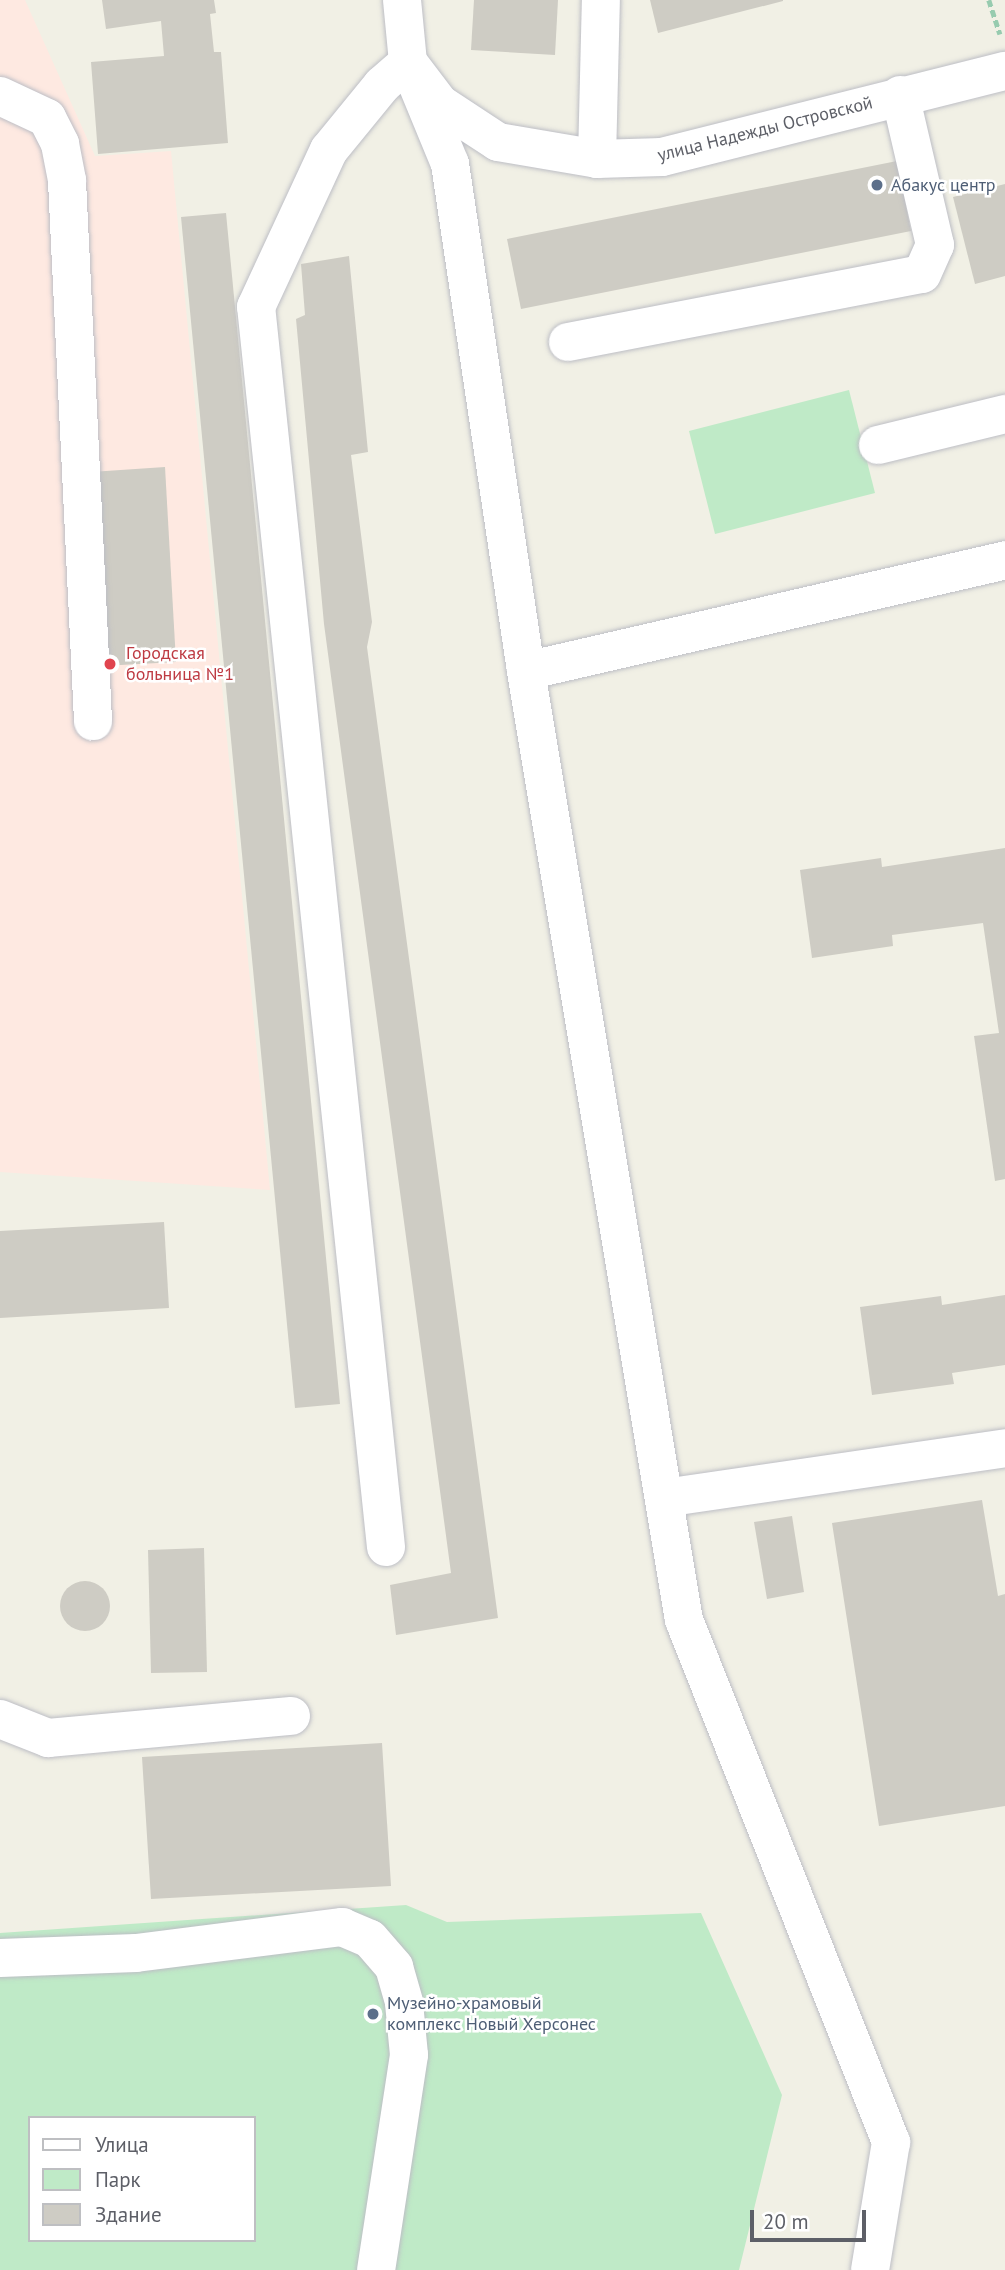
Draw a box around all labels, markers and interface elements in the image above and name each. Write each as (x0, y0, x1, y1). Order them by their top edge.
street label: улица Надежды Островской (655, 92, 875, 166)
place label: Абакус центр (891, 174, 996, 196)
marker: Абакус центр (869, 177, 885, 193)
place label: Городская больница №1 (126, 643, 234, 686)
marker: Городская больница №1 (100, 654, 120, 674)
place label: Музейно-храмовый комплекс Новый Херсонес (387, 1993, 596, 2036)
marker: Музейно-храмовый комплекс Новый Херсонес (365, 2006, 381, 2022)
legend (28, 2116, 256, 2242)
text: Улица (95, 2131, 149, 2158)
text: Парк (95, 2166, 141, 2193)
scale bar (753, 2196, 869, 2240)
text: Здание (95, 2201, 162, 2228)
text: 20 m (763, 2208, 809, 2235)

